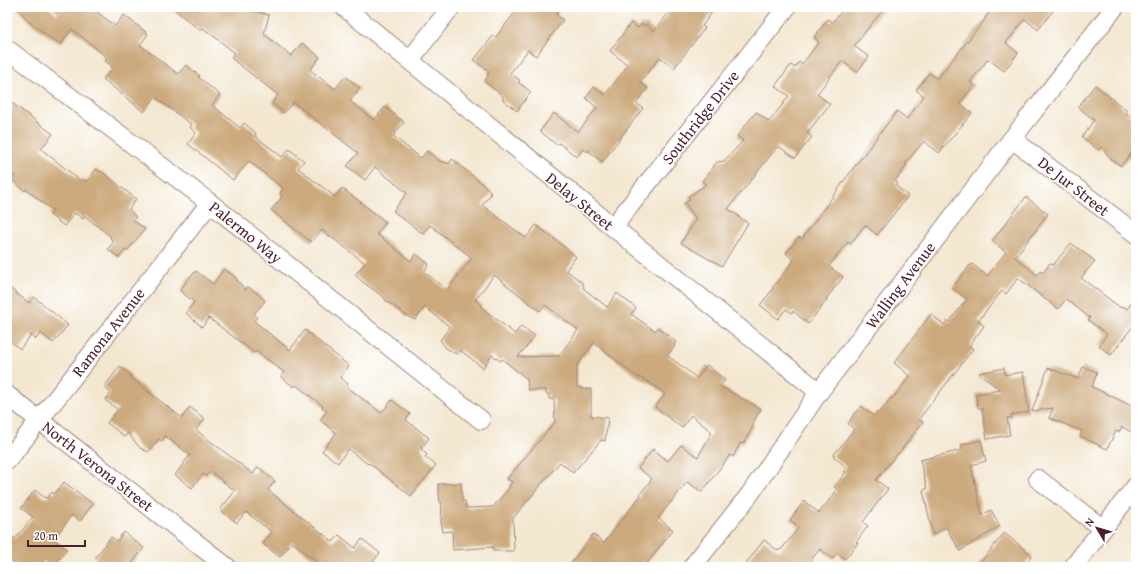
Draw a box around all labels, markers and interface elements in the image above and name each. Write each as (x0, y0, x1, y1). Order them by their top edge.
street label: Southridge Drive (656, 65, 744, 169)
street label: De Jur Street (1033, 150, 1115, 222)
street label: Delay Street (541, 166, 619, 236)
street label: Palermo Way (204, 195, 288, 269)
street label: Walling Avenue (859, 236, 941, 334)
street label: Ramona Avenue (66, 282, 150, 382)
street label: North Verona Street (37, 415, 159, 517)
north arrow (1077, 508, 1117, 548)
text: N (1081, 514, 1098, 530)
scale bar (28, 522, 85, 548)
text: 20 m (34, 527, 58, 544)

